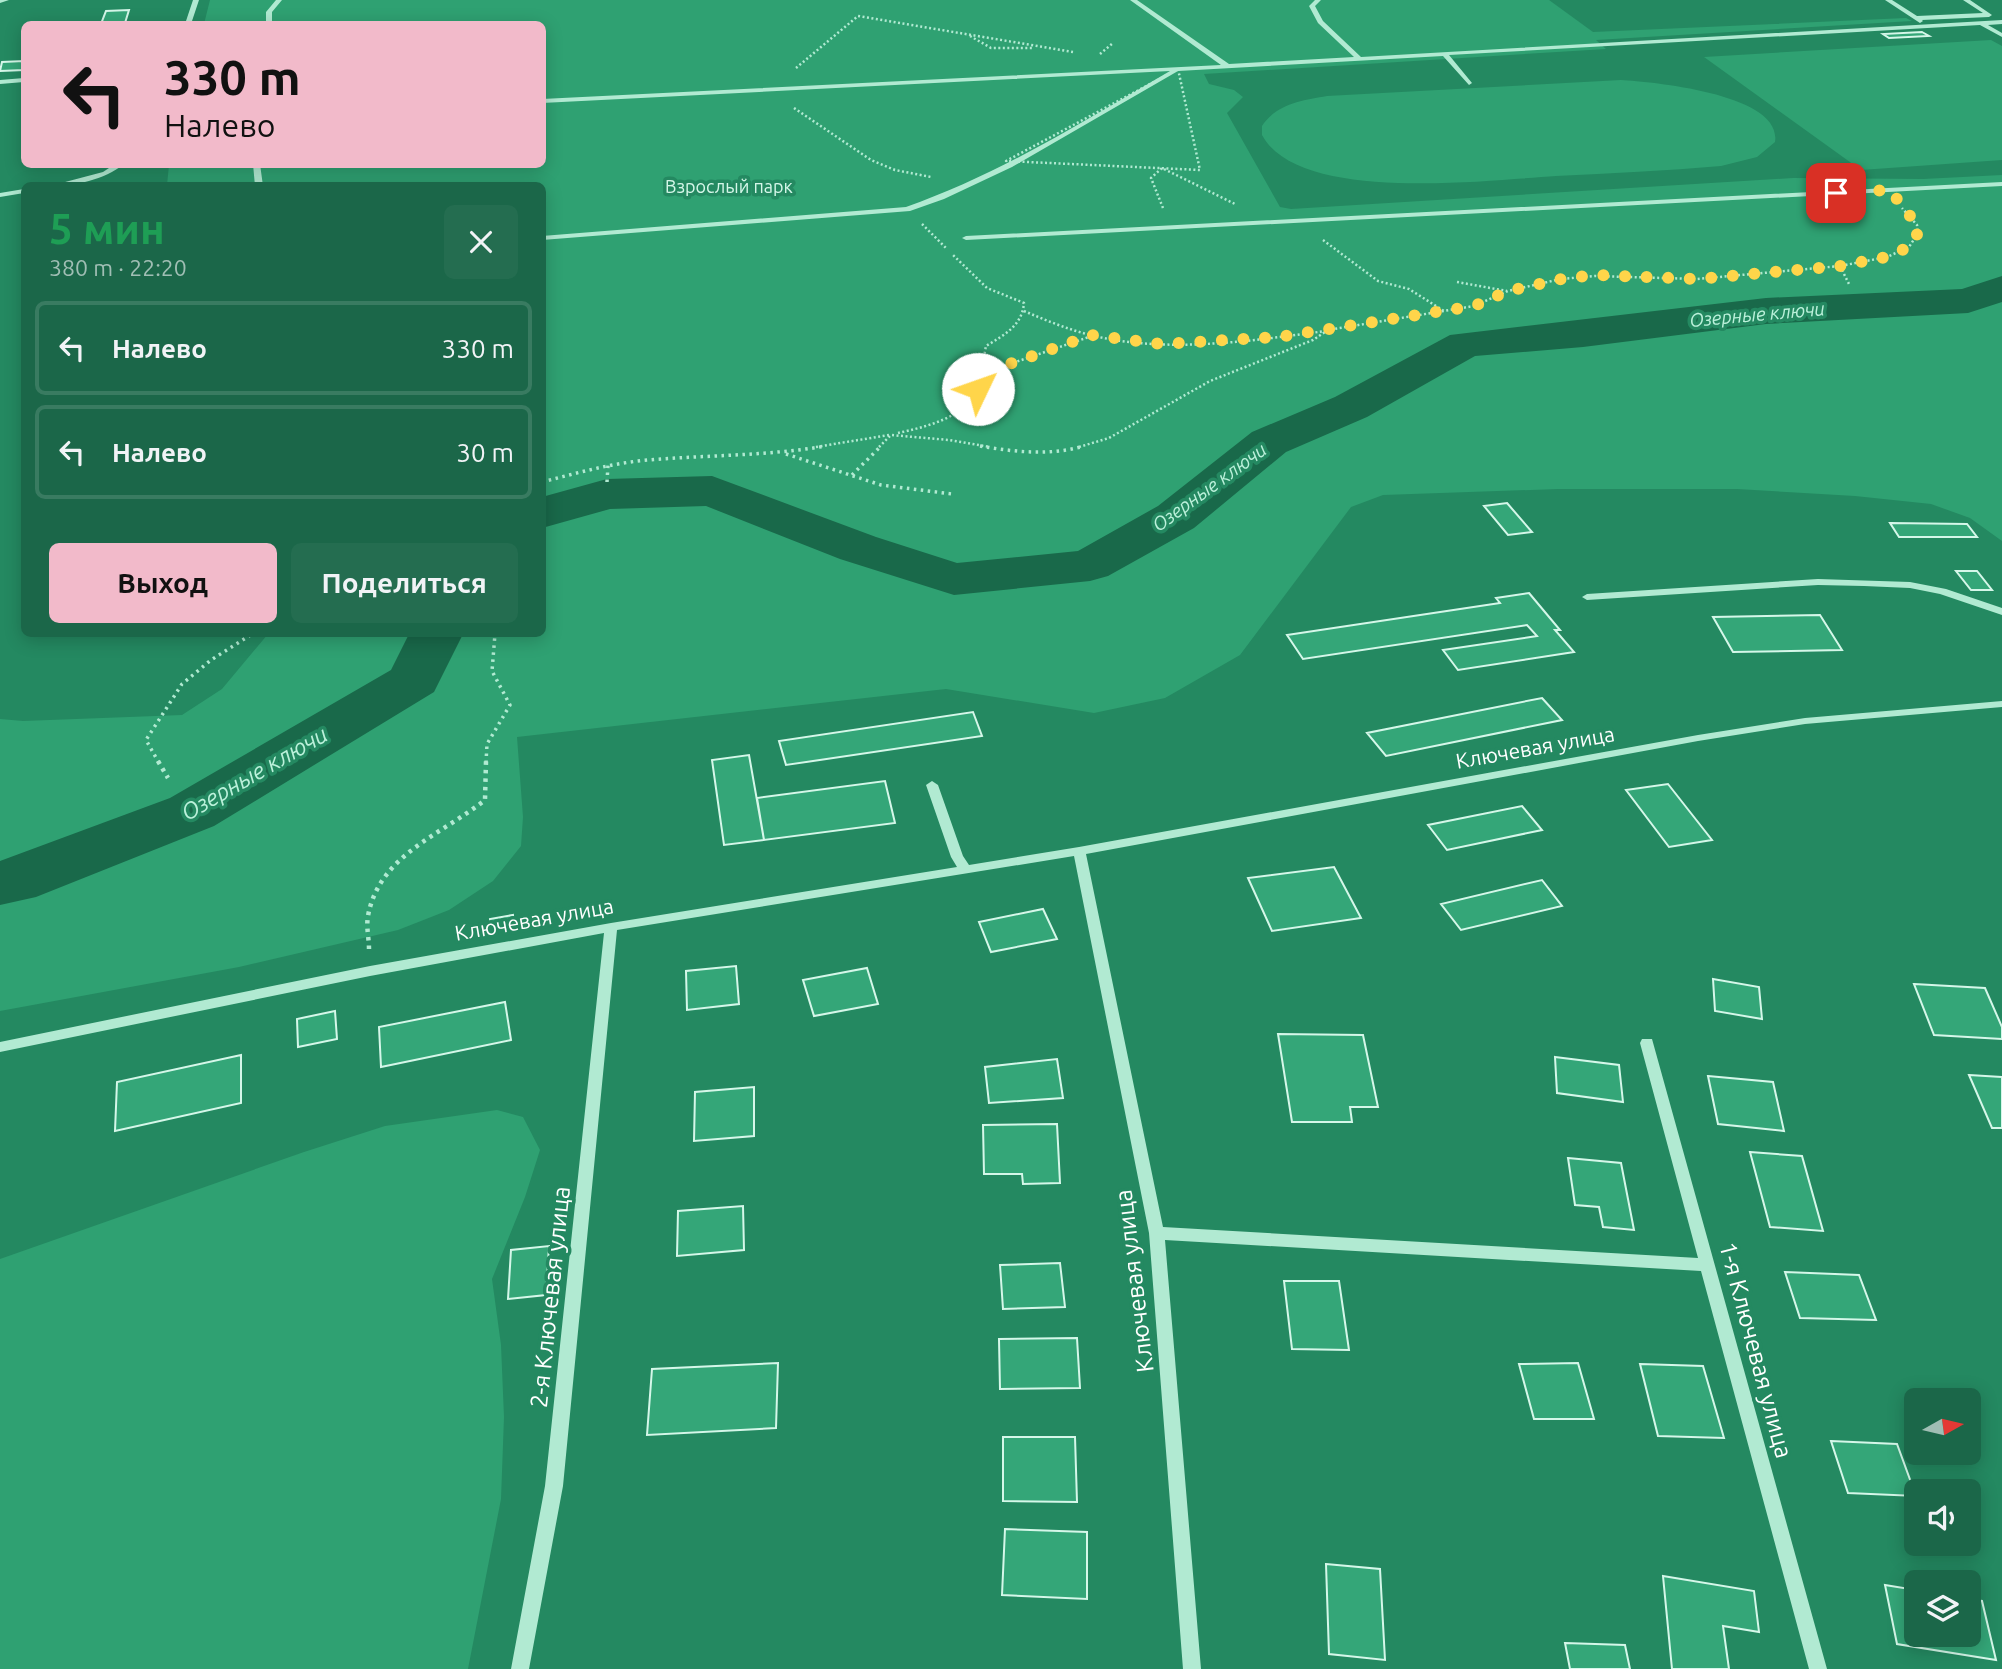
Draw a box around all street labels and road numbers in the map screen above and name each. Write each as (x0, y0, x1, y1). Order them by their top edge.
street label: Ключевая улица (1454, 721, 1616, 773)
street label: Ключевая улица (453, 893, 615, 945)
street label: 2-я Ключевая улица (525, 1185, 575, 1409)
street label: Ключевая улица (1109, 1188, 1159, 1374)
street label: 1-я Ключевая улица (1714, 1239, 1798, 1461)

